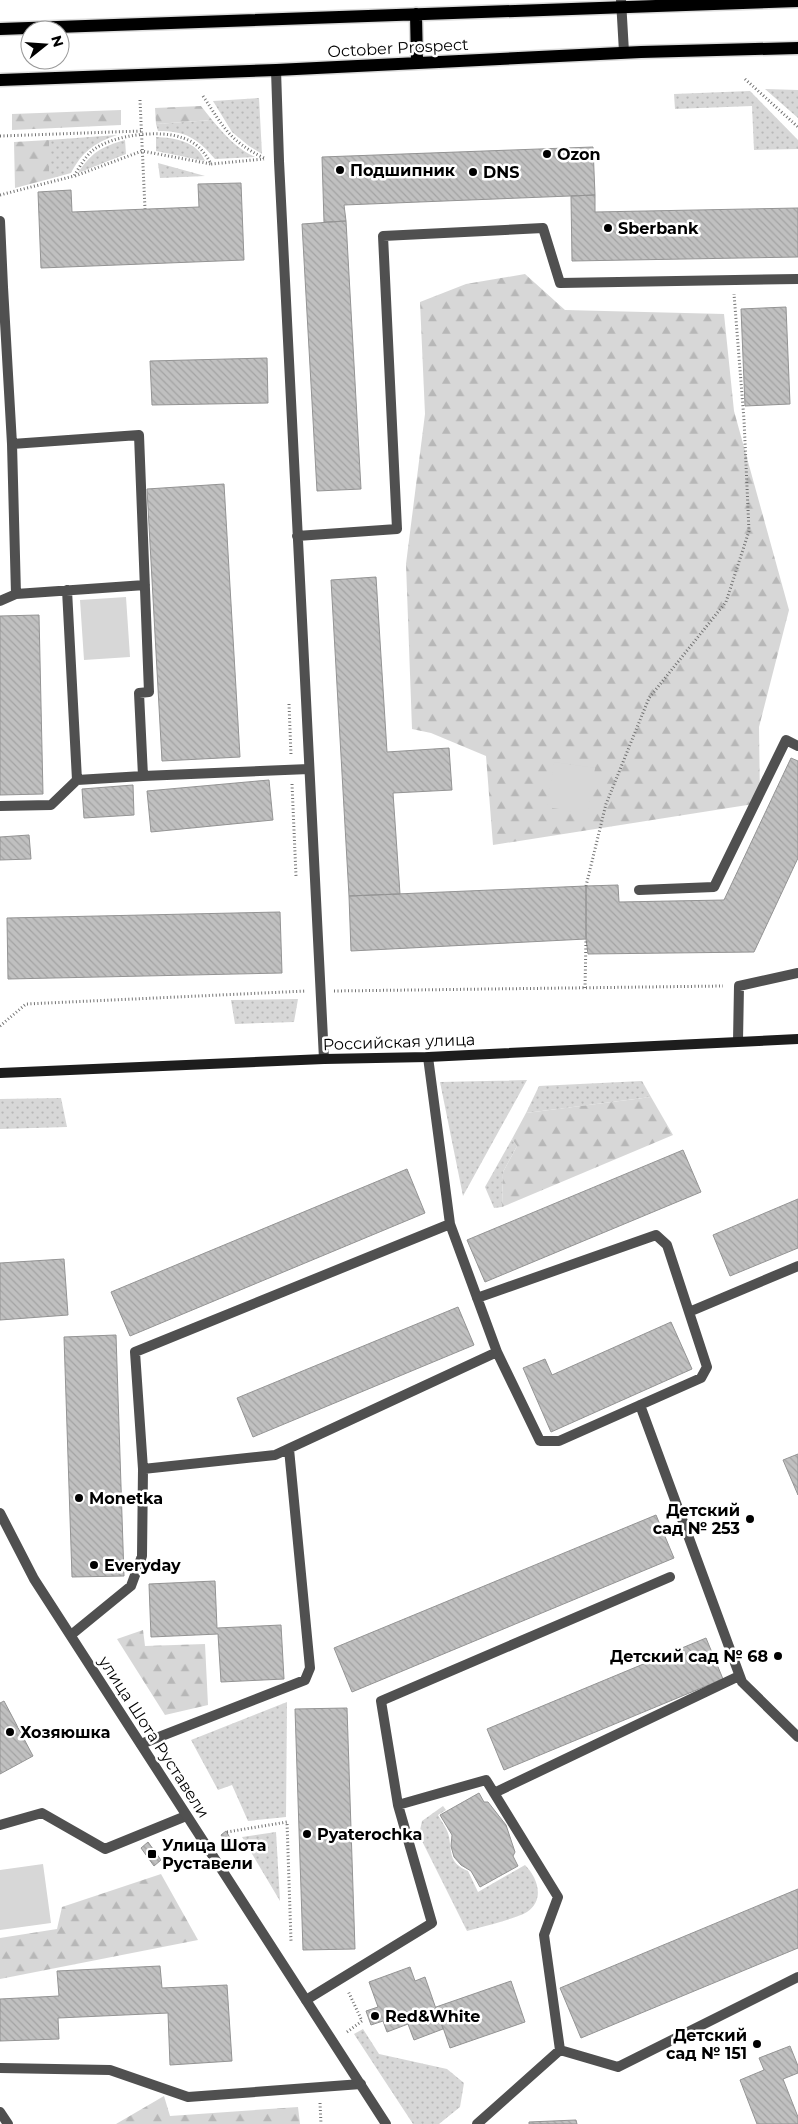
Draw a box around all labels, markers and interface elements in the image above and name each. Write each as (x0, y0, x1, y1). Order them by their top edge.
north arrow (20, 20, 70, 70)
text: N (47, 33, 68, 49)
street label: October Prospect (327, 35, 469, 61)
place label: Ozon (557, 145, 601, 164)
marker: Ozon (541, 148, 553, 160)
place label: Подшипник (350, 161, 456, 180)
place label: DNS (483, 163, 519, 182)
marker: Подшипник (334, 164, 346, 176)
marker: DNS (467, 166, 479, 178)
place label: Sberbank (618, 219, 699, 238)
marker: Sberbank (602, 222, 614, 234)
street label: Российская улица (322, 1030, 476, 1054)
place label: Monetka (89, 1489, 163, 1508)
marker: Monetka (73, 1492, 85, 1504)
place label: Детский сад № 253 (653, 1501, 740, 1538)
marker: Детский сад № 253 (744, 1513, 756, 1525)
place label: Everyday (104, 1556, 181, 1575)
marker: Everyday (88, 1559, 100, 1571)
place label: Детский сад № 68 (610, 1647, 768, 1666)
marker: Детский сад № 68 (772, 1650, 784, 1662)
street label: улица Шота Руставели (94, 1652, 213, 1821)
place label: Хозяюшка (20, 1723, 110, 1742)
marker: Хозяюшка (4, 1726, 16, 1738)
place label: Pyaterochka (317, 1825, 422, 1844)
marker: Pyaterochka (301, 1828, 313, 1840)
place label: Улица Шота Руставели (162, 1836, 266, 1873)
marker: Улица Шота Руставели (146, 1848, 158, 1860)
place label: Red&White (385, 2007, 480, 2026)
marker: Red&White (369, 2010, 381, 2022)
place label: Детский сад № 151 (666, 2026, 747, 2063)
marker: Детский сад № 151 (751, 2038, 763, 2050)

